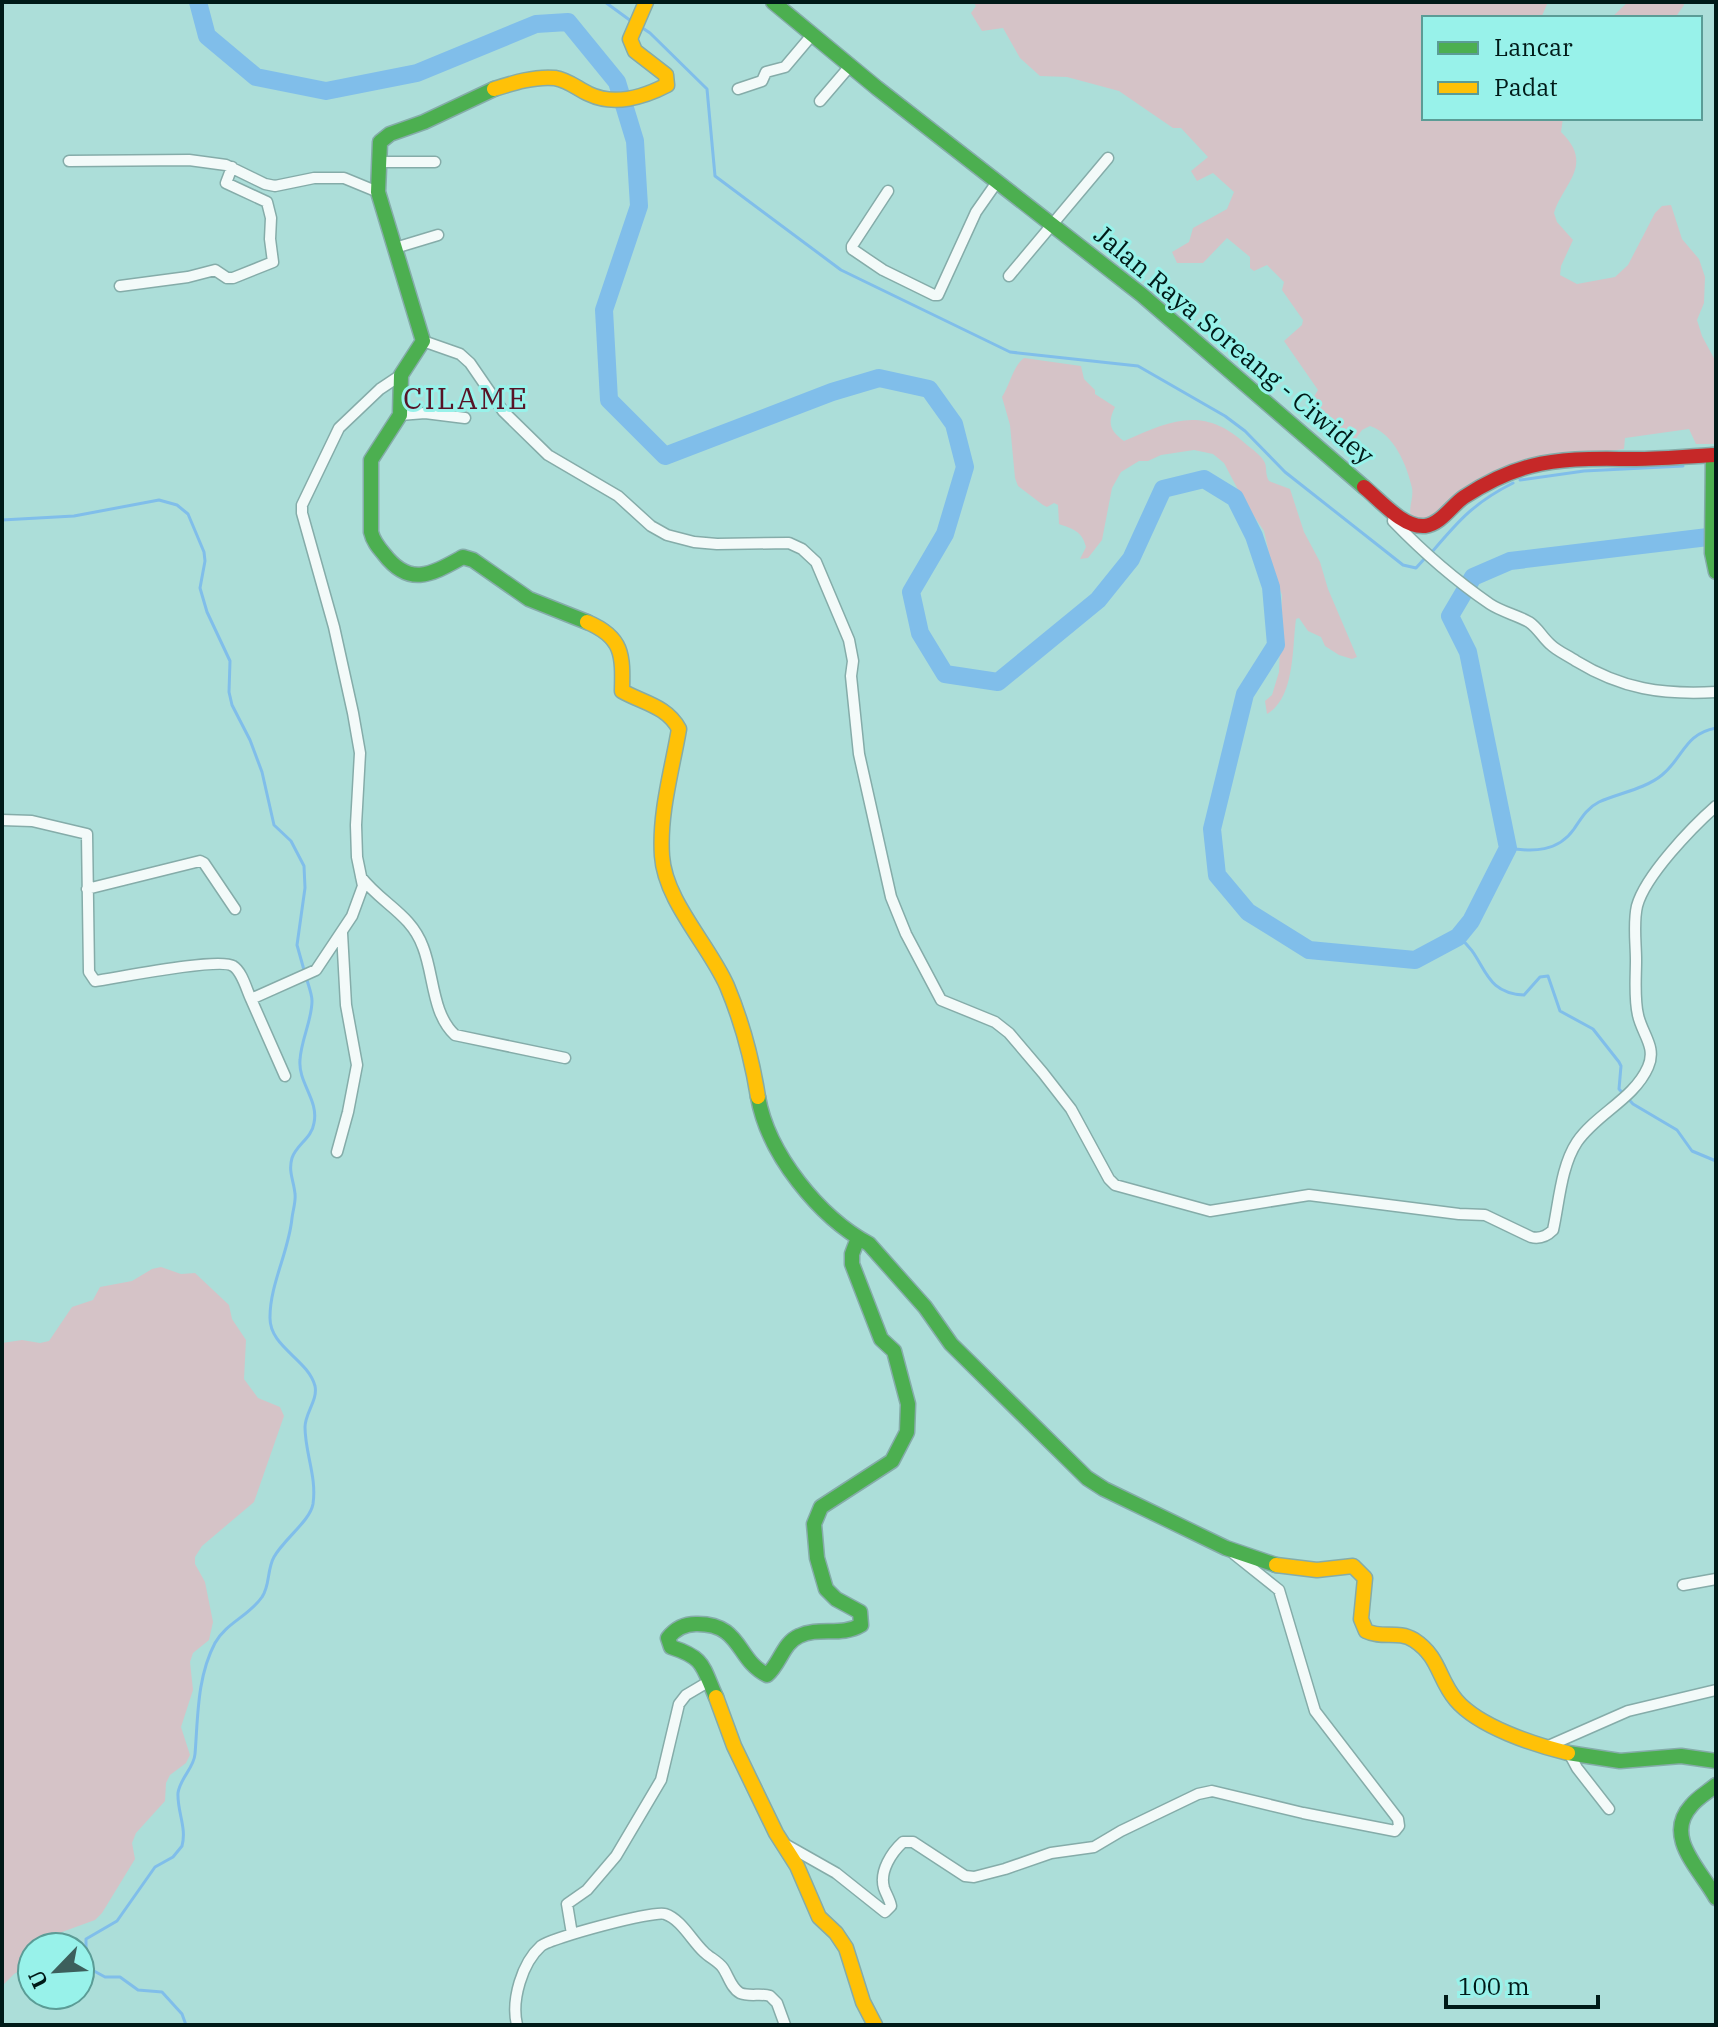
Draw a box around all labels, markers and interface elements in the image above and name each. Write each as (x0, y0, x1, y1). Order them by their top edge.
legend (1422, 16, 1702, 120)
text: Lancar (1494, 31, 1573, 63)
text: Padat (1494, 71, 1558, 103)
street label: Jalan Raya Soreang - Ciwidey (1087, 217, 1382, 472)
district label: CILAME (403, 378, 529, 417)
north arrow (16, 1931, 96, 2011)
scale bar (1446, 1959, 1598, 2009)
text: U (21, 1966, 54, 1993)
text: 100 m (1458, 1970, 1530, 2002)

